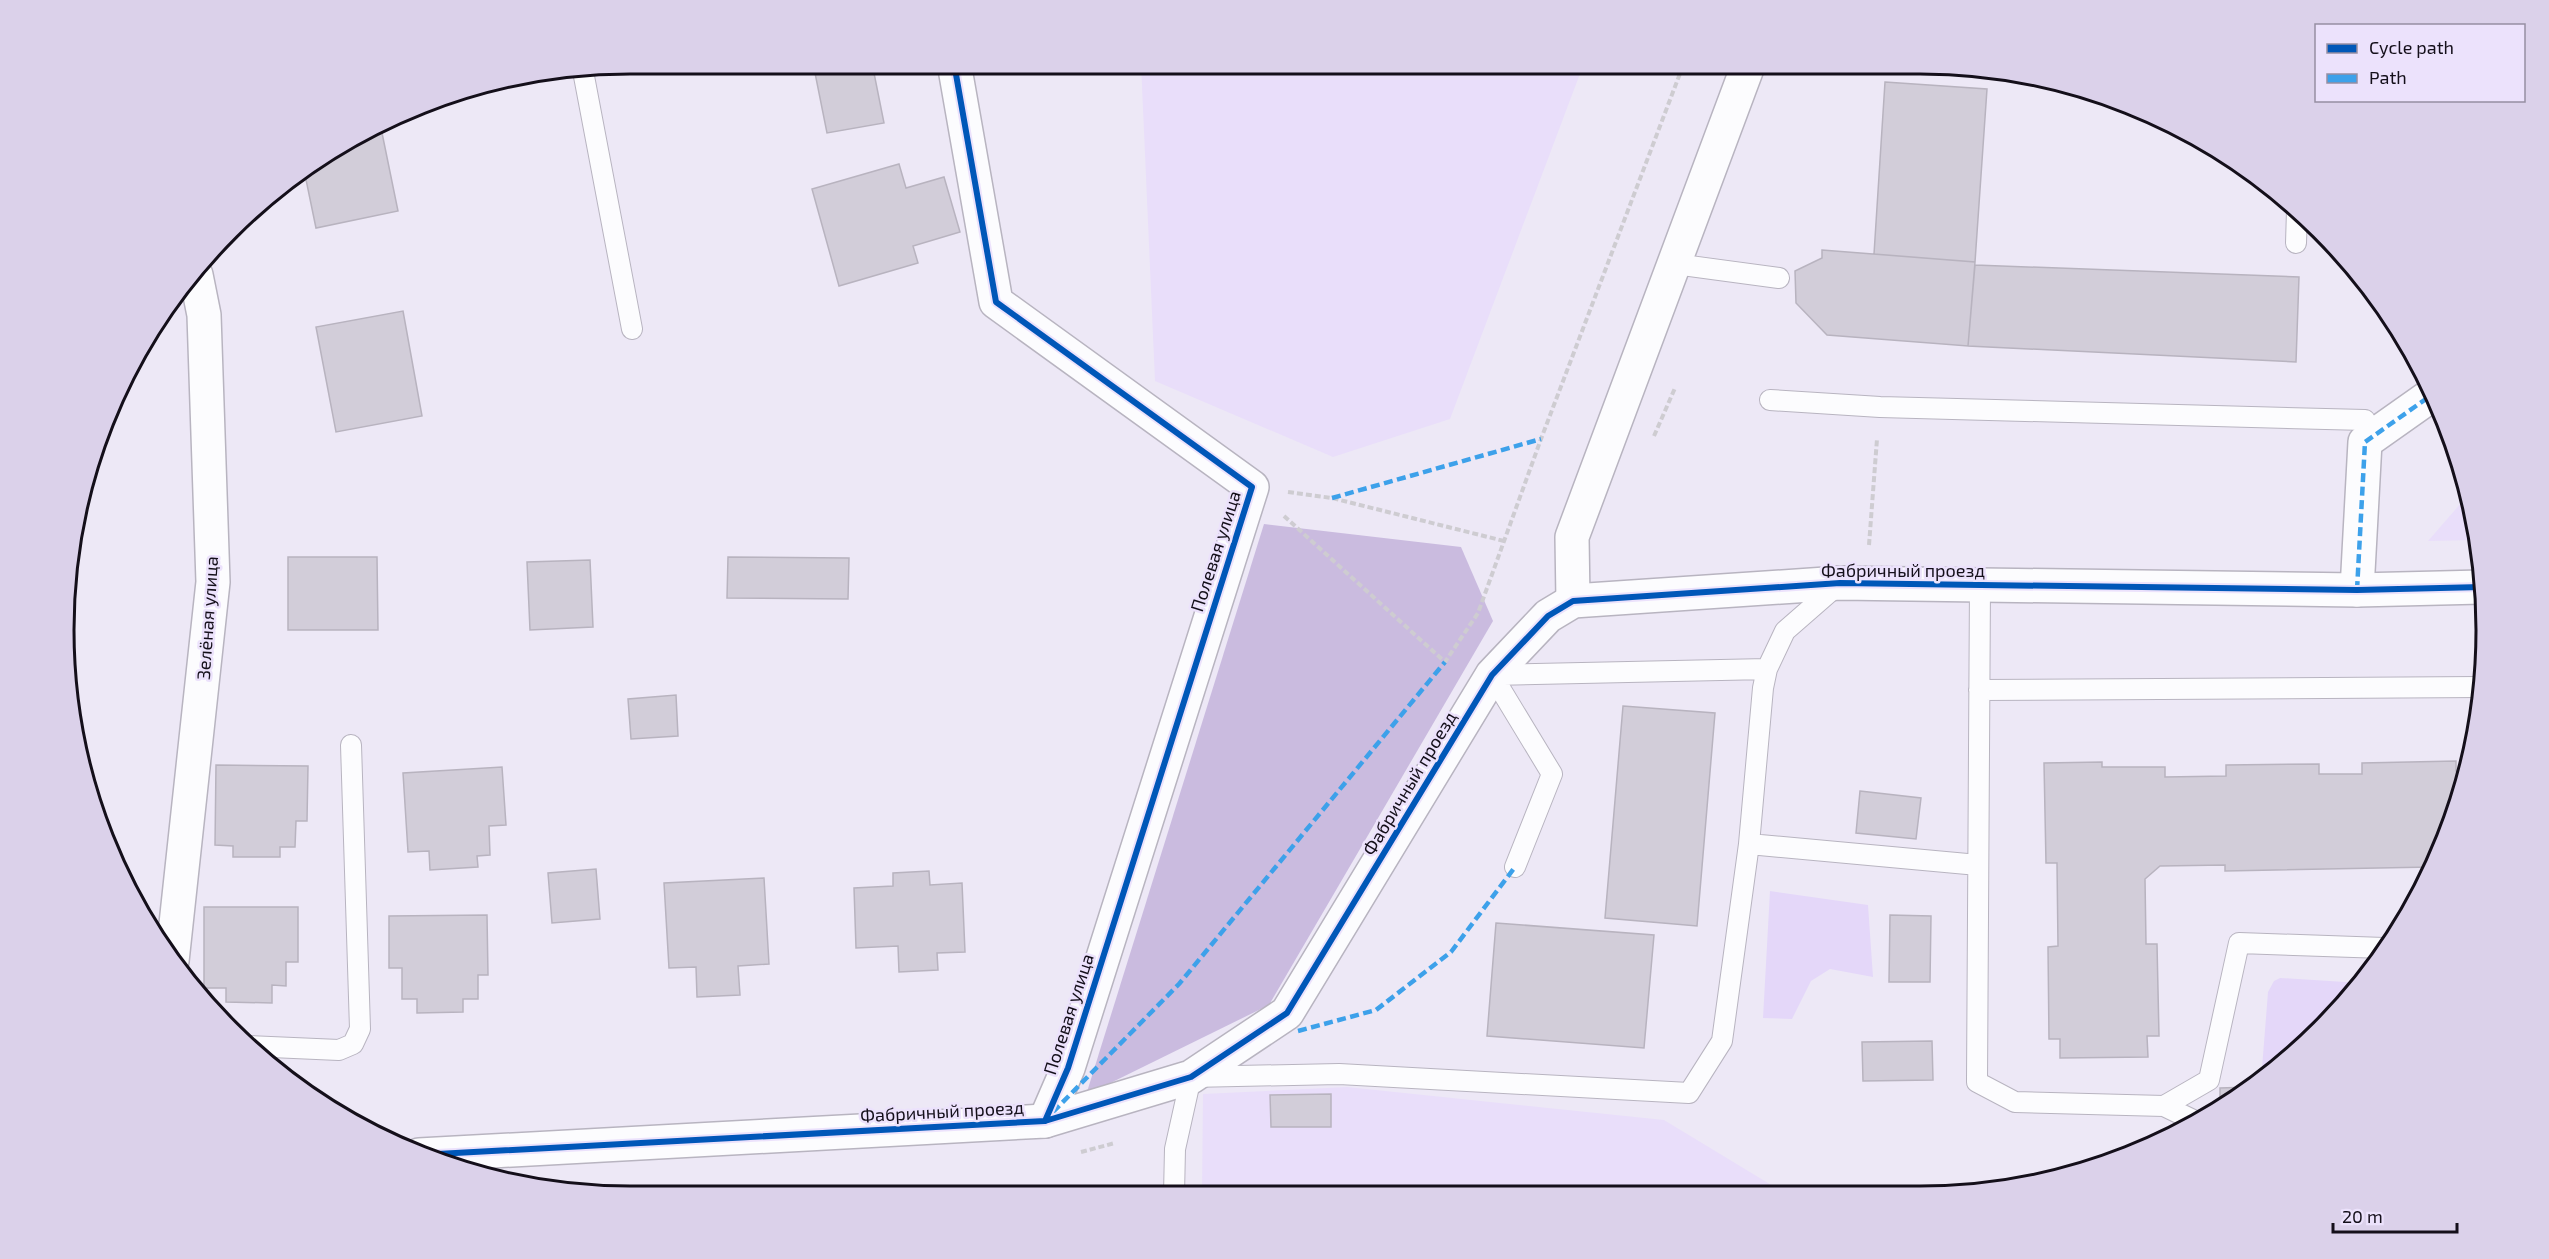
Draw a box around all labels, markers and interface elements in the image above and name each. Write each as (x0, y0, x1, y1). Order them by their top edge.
legend (2315, 24, 2525, 102)
text: Cycle path (2369, 36, 2454, 58)
text: Path (2369, 66, 2407, 88)
street label: Полевая улица (1185, 488, 1245, 614)
street label: Зелёная улица (192, 555, 222, 681)
street label: Фабричный проезд (1821, 559, 1985, 581)
street label: Фабричный проезд (1357, 707, 1461, 859)
street label: Полевая улица (1038, 951, 1098, 1077)
street label: Фабричный проезд (860, 1096, 1024, 1126)
scale bar (2333, 1196, 2458, 1234)
text: 20 m (2342, 1205, 2383, 1227)

